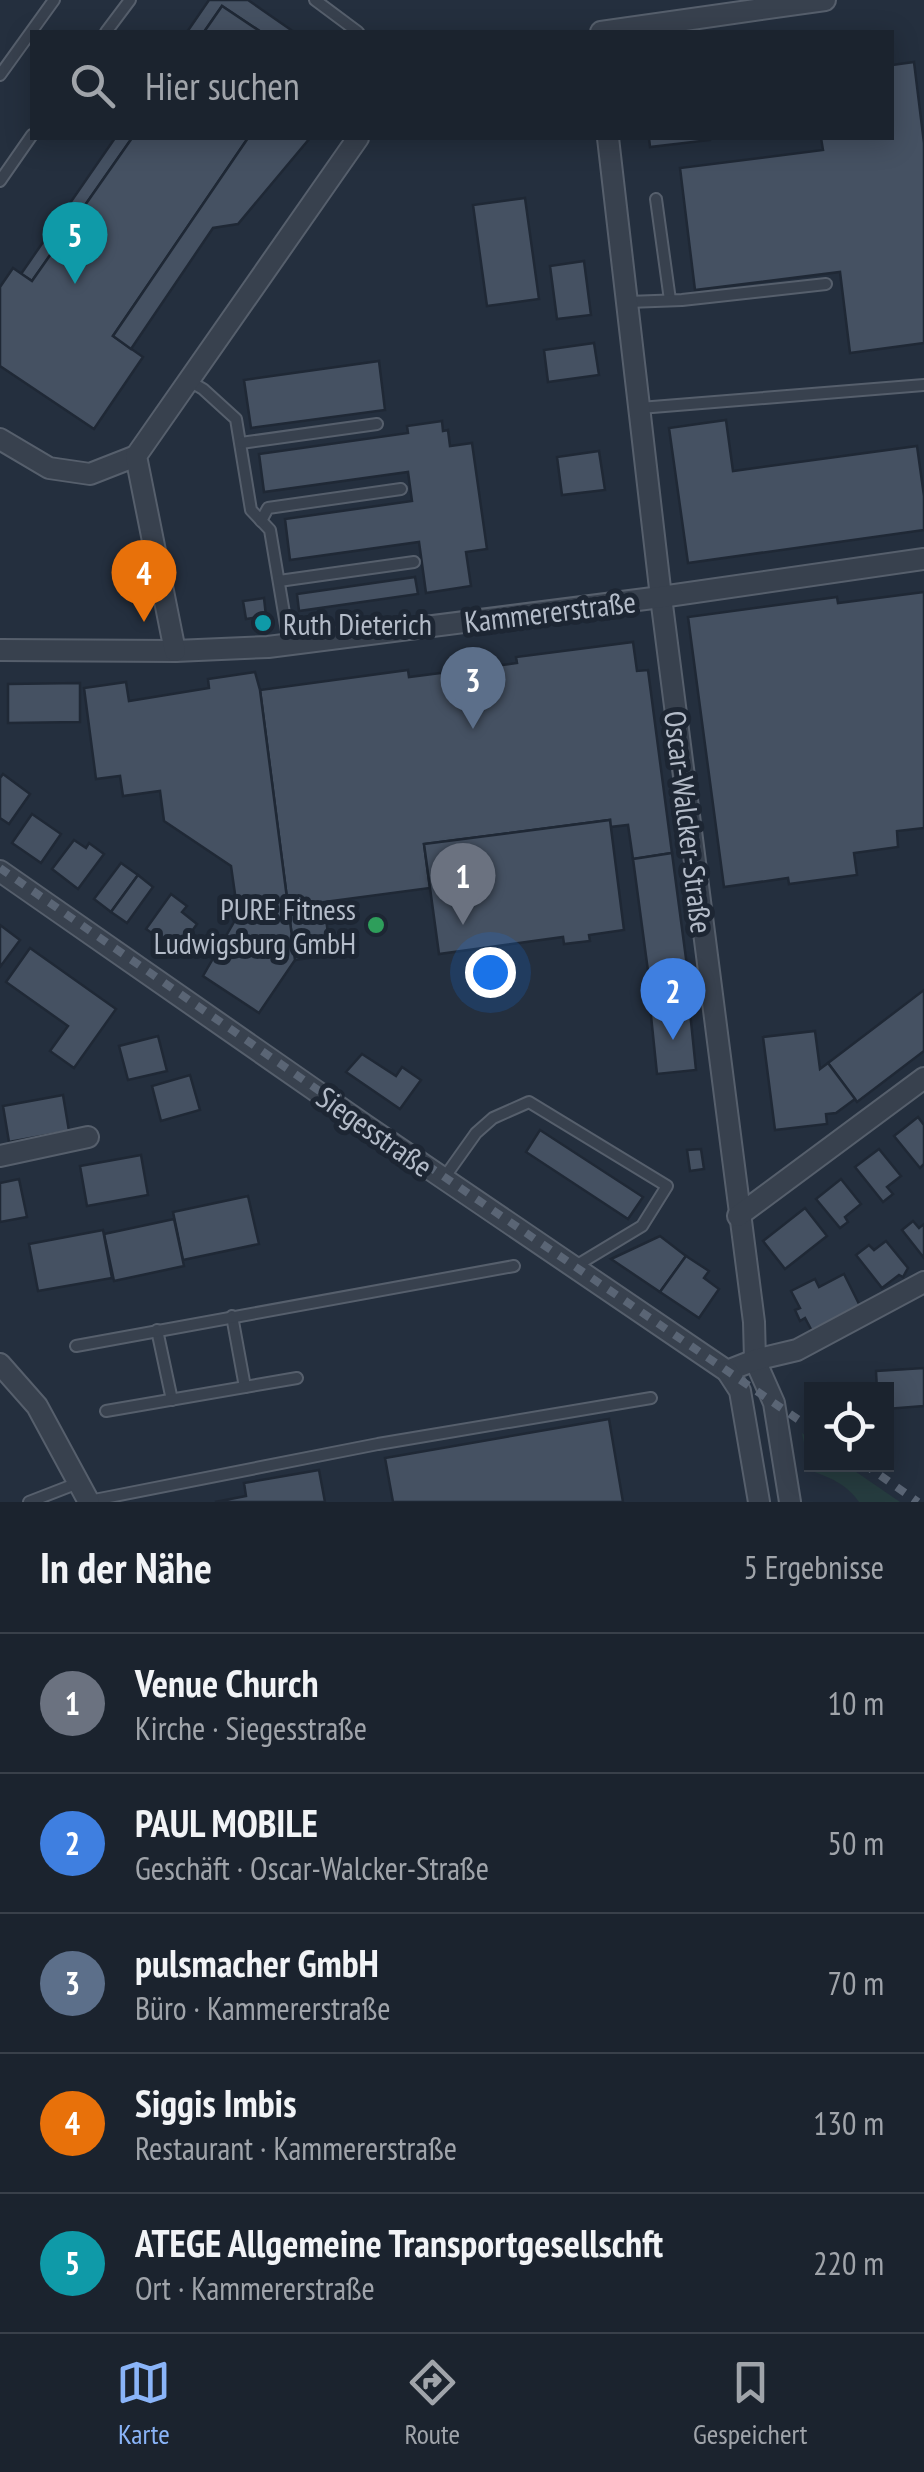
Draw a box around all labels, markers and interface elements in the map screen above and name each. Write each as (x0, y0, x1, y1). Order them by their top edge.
search box (30, 30, 894, 140)
icon: search (65, 58, 120, 113)
text: Hier suchen (145, 61, 300, 110)
pin: 5 (42, 202, 108, 284)
pin: 4 (112, 540, 176, 622)
street label: Kammererstraße (462, 581, 638, 641)
place label: Ruth Dieterich (283, 604, 432, 643)
marker: Ruth Dieterich (252, 612, 274, 634)
pin: 3 (440, 646, 506, 729)
street label: Oscar-Walcker-Straße (656, 708, 722, 936)
pin: 1 (430, 842, 496, 925)
place label: PURE Fitness Ludwigsburg GmbH (154, 889, 356, 962)
marker: PURE Fitness Ludwigsburg GmbH (365, 914, 387, 936)
your location (465, 947, 516, 998)
pin: 2 (640, 958, 706, 1040)
street label: Siegesstraße (309, 1077, 441, 1185)
map controls (804, 1382, 894, 1472)
button: locate (804, 1382, 894, 1472)
text: In der Nähe (40, 1540, 212, 1595)
text: 5 Ergebnisse (744, 1546, 884, 1588)
text: Venue Church (135, 1658, 318, 1707)
text: 1 (65, 1682, 80, 1724)
text: 10 m (828, 1682, 884, 1724)
text: Kirche · Siegesstraße (135, 1707, 367, 1749)
text: PAUL MOBILE (135, 1798, 318, 1847)
text: 2 (65, 1822, 80, 1864)
text: 50 m (828, 1822, 884, 1864)
text: Geschäft · Oscar-Walcker-Straße (135, 1847, 489, 1889)
text: pulsmacher GmbH (135, 1938, 379, 1987)
text: 3 (65, 1962, 80, 2004)
text: 70 m (828, 1962, 884, 2004)
text: Büro · Kammererstraße (135, 1987, 391, 2029)
text: Siggis Imbis (135, 2078, 296, 2127)
text: 4 (65, 2102, 80, 2144)
text: 130 m (813, 2102, 884, 2144)
text: Restaurant · Kammererstraße (135, 2127, 457, 2169)
text: ATEGE Allgemeine Transportgesellschft (135, 2218, 663, 2267)
text: 5 (65, 2242, 80, 2284)
text: 220 m (813, 2242, 884, 2284)
text: Ort · Kammererstraße (135, 2267, 375, 2309)
tab: Karte (116, 2355, 171, 2452)
tab: Route (404, 2355, 460, 2452)
tab: Gespeichert (693, 2355, 808, 2452)

